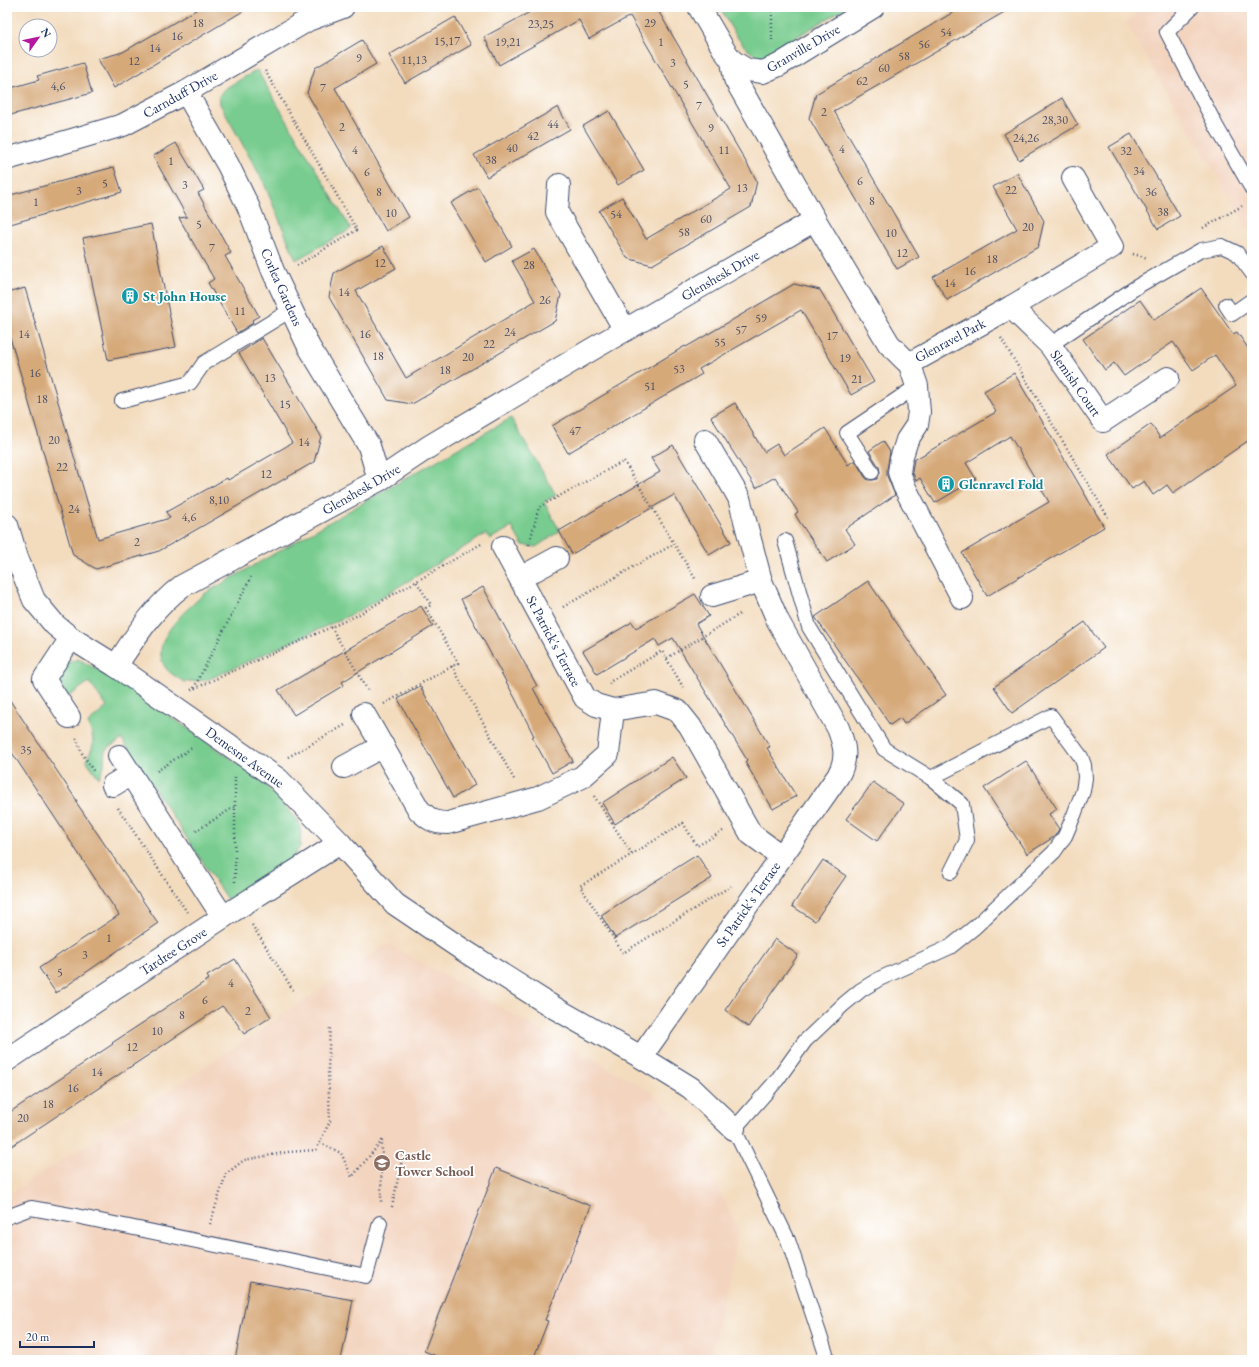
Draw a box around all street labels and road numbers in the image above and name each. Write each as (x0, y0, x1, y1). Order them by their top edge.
street label: Granville Drive (763, 19, 843, 76)
street label: Carnduff Drive (139, 66, 221, 122)
street label: Corlea Gardens (257, 245, 307, 329)
street label: Glenshesk Drive (678, 245, 763, 305)
street label: Glenravel Park (911, 314, 989, 366)
street label: Slemish Court (1046, 346, 1106, 420)
street label: Glenshesk Drive (319, 459, 404, 519)
street label: St Patrick's Terrace (522, 592, 586, 690)
street label: Demesne Avenue (202, 722, 288, 792)
street label: St Patrick's Terrace (712, 857, 784, 950)
street label: Tardree Grove (136, 922, 210, 979)

